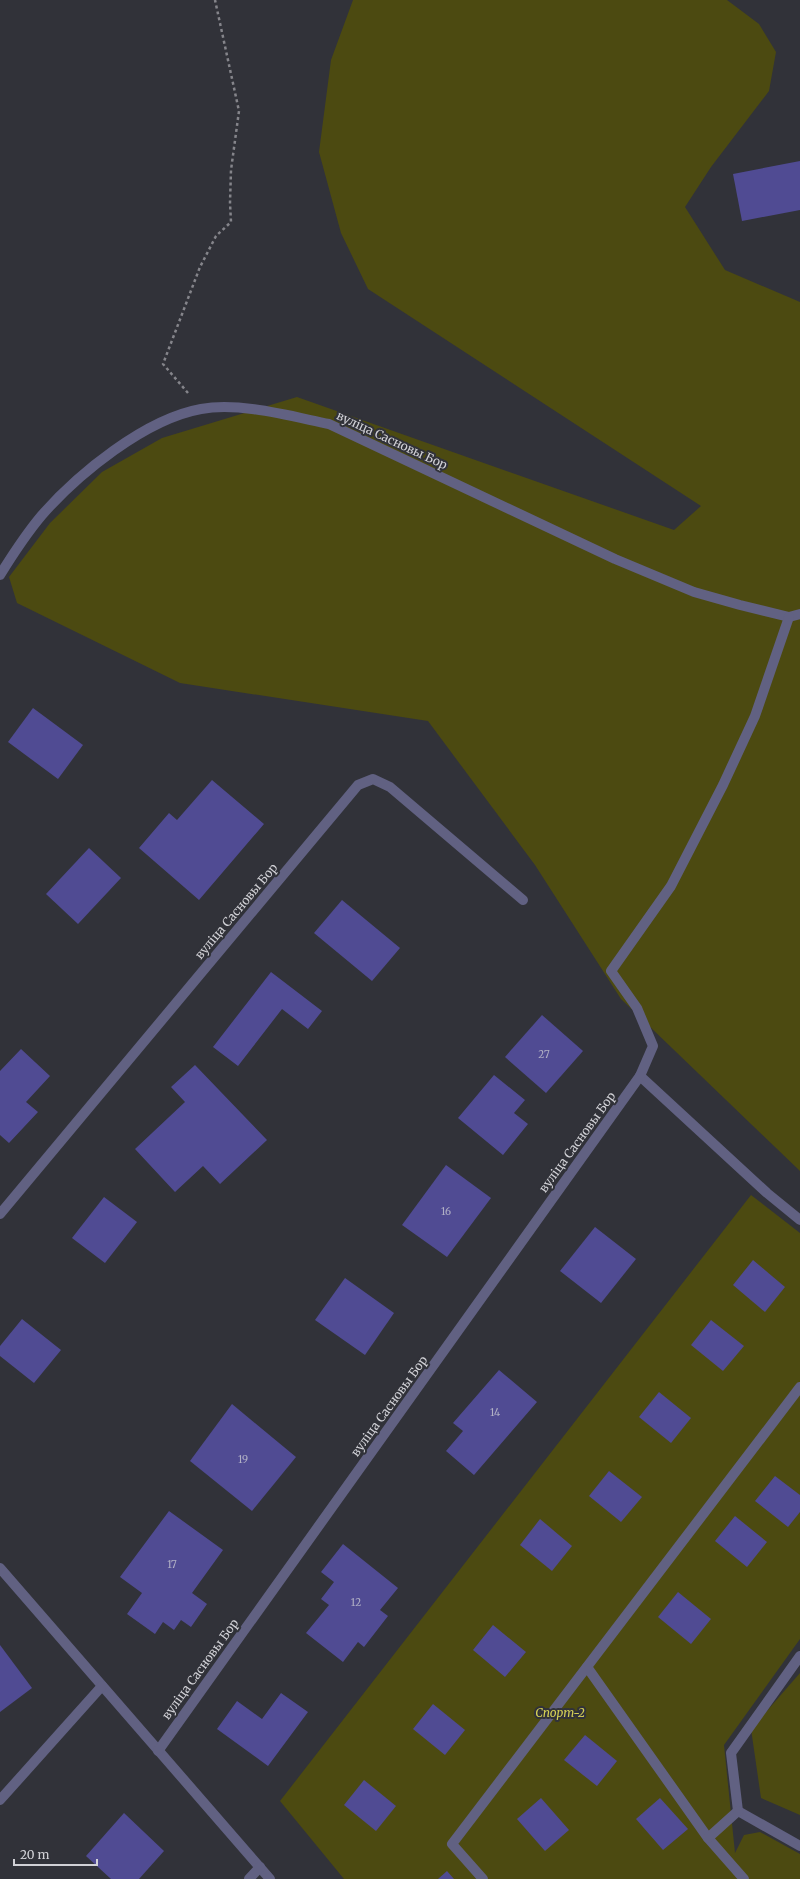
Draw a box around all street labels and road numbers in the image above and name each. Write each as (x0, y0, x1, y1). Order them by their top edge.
street label: вуліца Сасновы Бор (334, 408, 450, 472)
street label: вуліца Сасновы Бор (192, 860, 280, 962)
street label: вуліца Сасновы Бор (536, 1089, 618, 1195)
street label: вуліца Сасновы Бор (348, 1353, 430, 1459)
street label: вуліца Сасновы Бор (159, 1616, 241, 1722)

